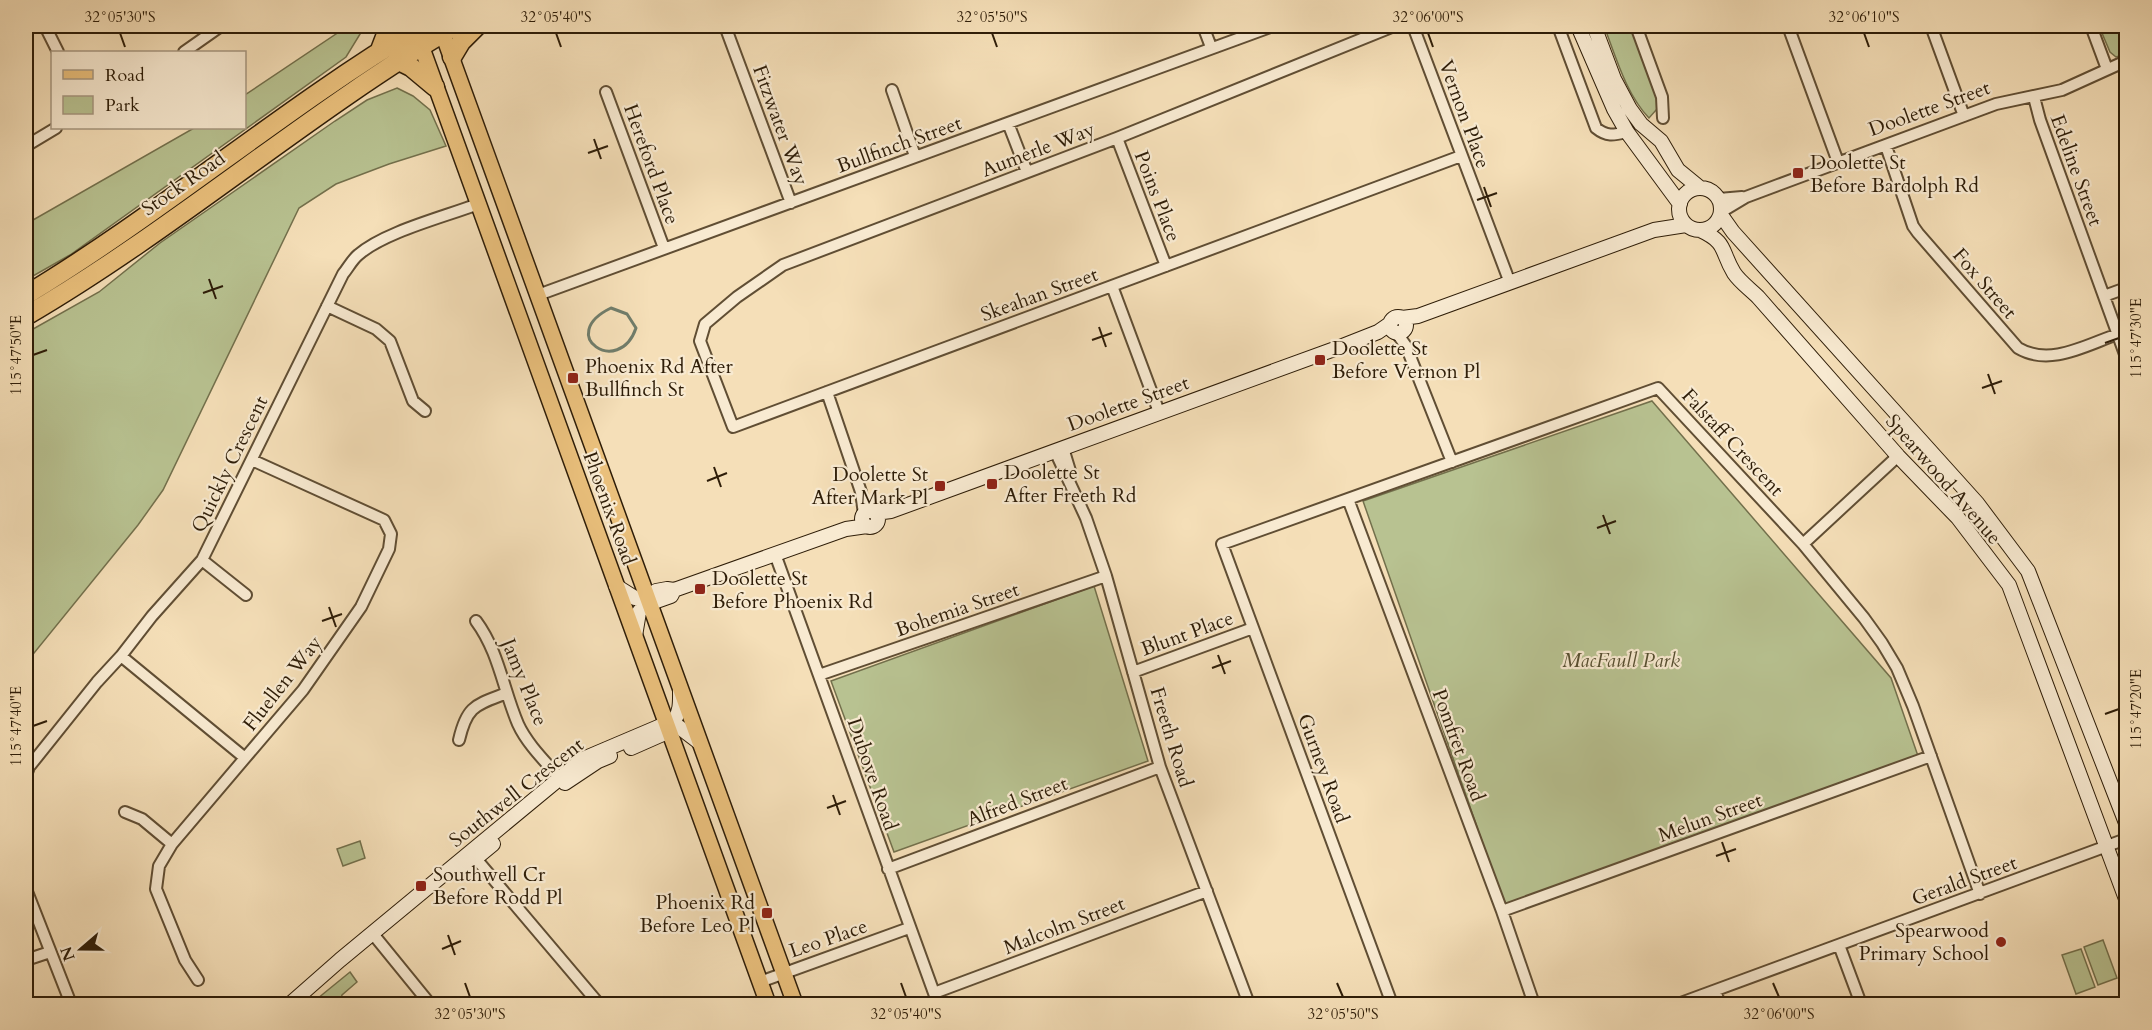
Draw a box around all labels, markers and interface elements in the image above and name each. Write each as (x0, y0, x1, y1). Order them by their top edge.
text: 32°05'30"S (85, 7, 155, 27)
text: 32°05'40"S (521, 7, 591, 27)
text: 32°05'50"S (957, 7, 1027, 27)
text: 32°06'00"S (1393, 7, 1463, 27)
text: 32°06'10"S (1829, 7, 1899, 27)
legend (51, 51, 246, 129)
street label: Vernon Place (1432, 56, 1497, 172)
street label: Fitzwater Way (746, 61, 815, 190)
text: Road (105, 63, 145, 88)
street label: Doolette Street (1865, 74, 1994, 143)
text: Park (105, 93, 140, 118)
street label: Hereford Place (617, 100, 686, 228)
street label: Bullfinch Street (833, 109, 966, 180)
street label: Edeline Street (2044, 111, 2109, 230)
street label: Aumerle Way (978, 115, 1099, 183)
street label: Stock Road (136, 145, 231, 222)
street label: Poins Place (1128, 147, 1187, 246)
place label: Doolette St Before Bardolph Rd (1810, 149, 1979, 199)
marker: Doolette St Before Bardolph Rd (1791, 166, 1805, 180)
street label: Fox Street (1946, 242, 2023, 325)
street label: Skeahan Street (977, 261, 1102, 328)
text: 115°47'30"E (2126, 298, 2146, 378)
text: 115°47'50"E (6, 315, 26, 395)
place label: Doolette St Before Vernon Pl (1332, 335, 1480, 385)
place label: Phoenix Rd After Bullfinch St (585, 353, 734, 403)
marker: Doolette St Before Vernon Pl (1313, 353, 1327, 367)
street label: Doolette Street (1064, 369, 1193, 438)
marker: Phoenix Rd After Bullfinch St (566, 371, 580, 385)
street label: Falstaff Crescent (1676, 383, 1790, 503)
street label: Quickly Crescent (185, 391, 275, 537)
street label: Spearwood Avenue (1880, 409, 2008, 550)
street label: Phoenix Road (577, 448, 643, 569)
place label: Doolette St After Freeth Rd (1004, 459, 1137, 509)
place label: Doolette St After Mark Pl (812, 461, 929, 511)
marker: Doolette St After Freeth Rd (985, 477, 999, 491)
marker: Doolette St After Mark Pl (933, 479, 947, 493)
place label: Doolette St Before Phoenix Rd (712, 565, 873, 615)
street label: Bohemia Street (892, 575, 1023, 643)
marker: Doolette St Before Phoenix Rd (693, 582, 707, 596)
street label: Blunt Place (1137, 604, 1237, 663)
street label: Fluellen Way (237, 630, 328, 736)
street label: Jamy Place (494, 632, 554, 730)
park label: MacFaull Park (1562, 647, 1680, 674)
text: 115°47'20"E (2126, 669, 2146, 749)
street label: Freeth Road (1143, 684, 1200, 791)
street label: Pomfret Road (1426, 685, 1491, 805)
text: 115°47'40"E (6, 686, 26, 766)
street label: Gurney Road (1291, 710, 1356, 827)
street label: Dubove Road (841, 714, 905, 834)
street label: Southwell Crescent (443, 731, 590, 854)
street label: Alfred Street (963, 770, 1072, 833)
street label: Melun Street (1654, 786, 1767, 849)
street label: Gerald Street (1908, 849, 2021, 912)
place label: Southwell Cr Before Rodd Pl (433, 861, 563, 911)
marker: Southwell Cr Before Rodd Pl (414, 879, 428, 893)
place label: Phoenix Rd Before Leo Pl (639, 889, 755, 939)
street label: Malcolm Street (1000, 890, 1129, 961)
marker: Phoenix Rd Before Leo Pl (760, 906, 774, 920)
street label: Leo Place (785, 913, 871, 964)
place label: Spearwood Primary School (1859, 917, 1989, 967)
north arrow (51, 919, 111, 979)
marker: Spearwood Primary School (1994, 935, 2008, 949)
text: N (55, 943, 81, 964)
text: 32°05'30"S (435, 1004, 505, 1024)
text: 32°05'40"S (871, 1004, 941, 1024)
text: 32°05'50"S (1308, 1004, 1378, 1024)
text: 32°06'00"S (1744, 1004, 1814, 1024)

